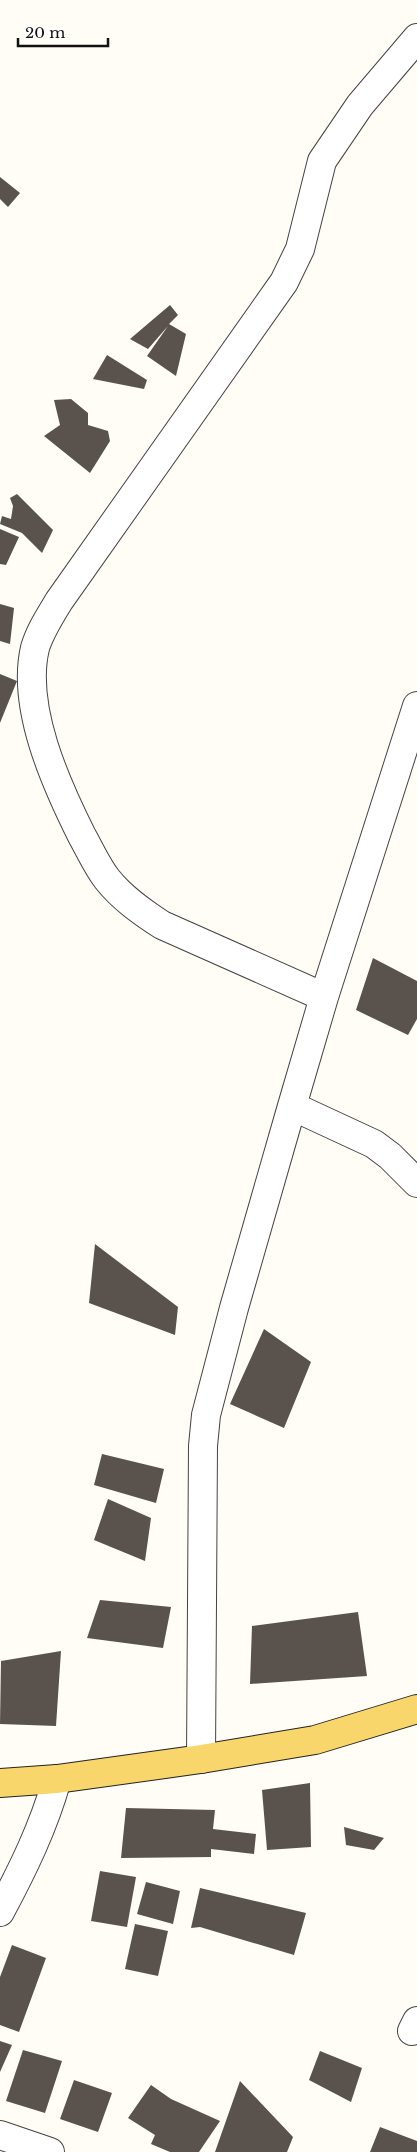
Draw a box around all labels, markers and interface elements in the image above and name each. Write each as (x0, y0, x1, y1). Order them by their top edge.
scale bar (18, 15, 108, 47)
text: 20 m (25, 23, 65, 42)

